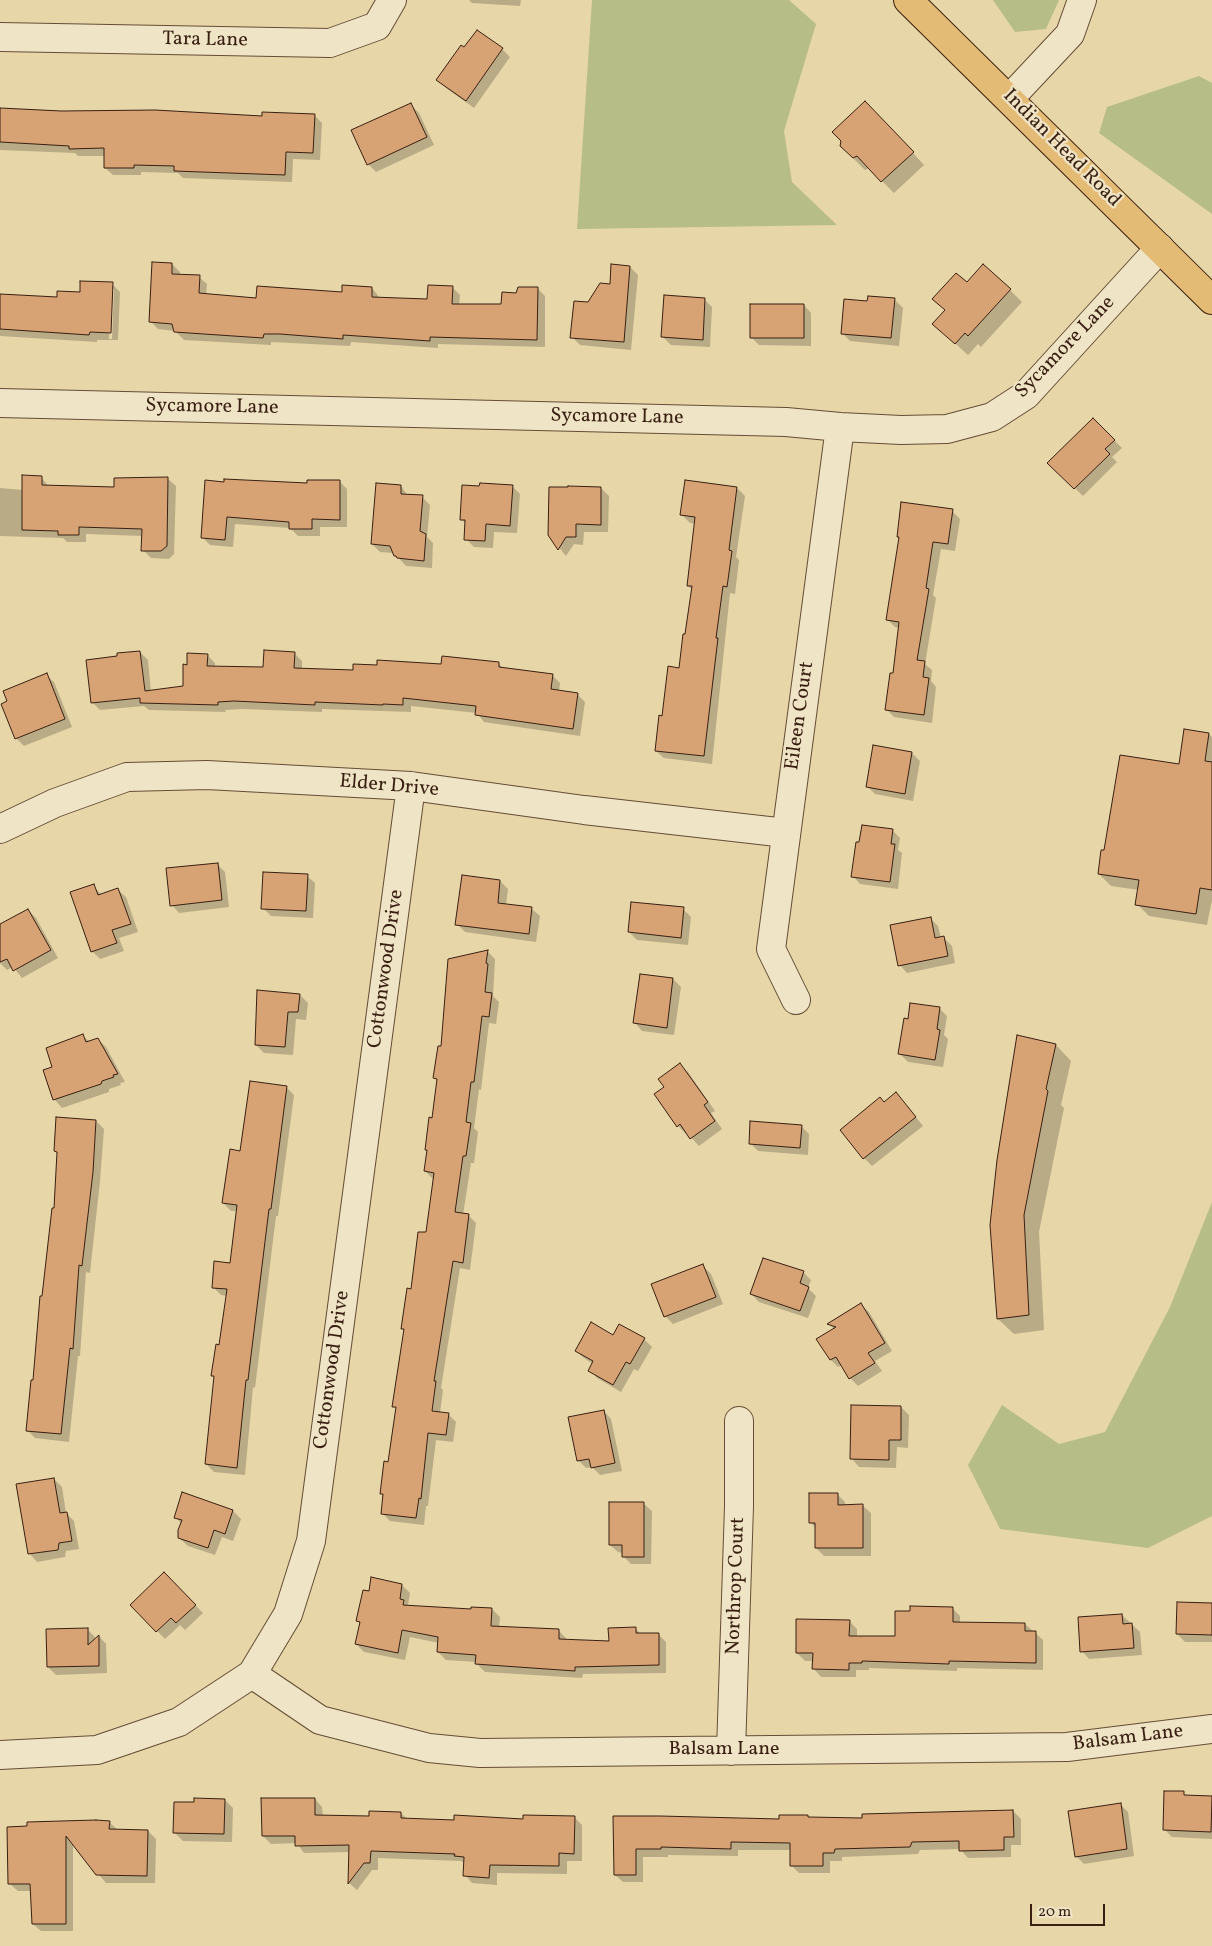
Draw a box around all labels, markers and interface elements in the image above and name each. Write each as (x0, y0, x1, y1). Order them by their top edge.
street label: Tara Lane (162, 28, 248, 54)
street label: Indian Head Road (997, 85, 1125, 213)
street label: Sycamore Lane (1011, 292, 1121, 404)
street label: Sycamore Lane (145, 395, 279, 421)
street label: Sycamore Lane (550, 405, 684, 431)
street label: Eileen Court (782, 660, 820, 772)
street label: Elder Drive (338, 771, 440, 803)
street label: Cottonwood Drive (364, 888, 410, 1050)
street label: Cottonwood Drive (310, 1289, 356, 1451)
street label: Northrop Court (723, 1517, 751, 1655)
street label: Balsam Lane (1071, 1720, 1185, 1758)
street label: Balsam Lane (668, 1738, 780, 1762)
scale bar (1032, 1894, 1107, 1926)
text: 20 m (1038, 1902, 1071, 1923)

